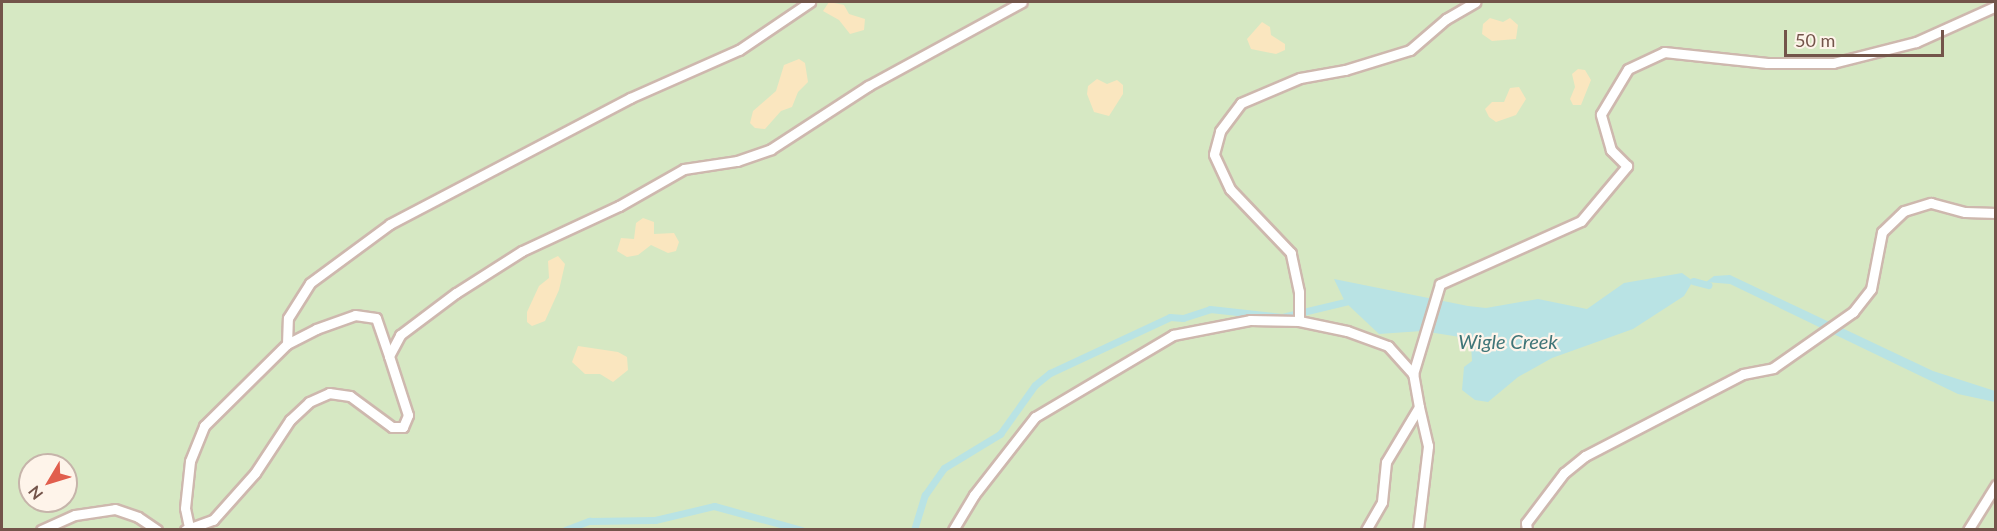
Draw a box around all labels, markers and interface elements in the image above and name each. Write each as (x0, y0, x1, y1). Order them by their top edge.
scale bar (1787, 18, 1948, 56)
text: 50 m (1795, 29, 1835, 51)
water label: Wigle Creek (1458, 329, 1558, 353)
north arrow (18, 453, 78, 513)
text: N (24, 482, 46, 504)

